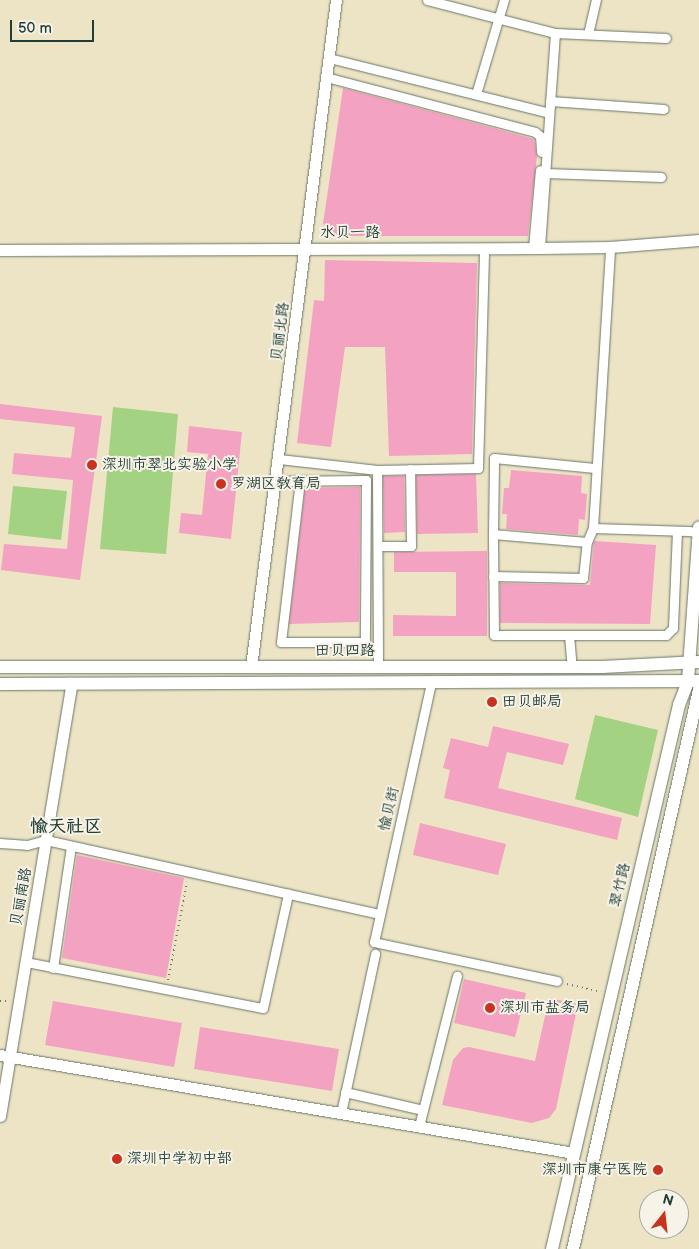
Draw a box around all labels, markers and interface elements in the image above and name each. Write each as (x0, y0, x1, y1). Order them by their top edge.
scale bar (12, 10, 96, 42)
text: 50 m (18, 19, 52, 38)
street label: 水贝一路 (320, 224, 380, 242)
street label: 贝丽北路 (267, 301, 293, 363)
place label: 深圳市翠北实验小学 (102, 456, 237, 474)
marker: 深圳市翠北实验小学 (86, 459, 98, 471)
place label: 罗湖区教育局 (231, 475, 321, 493)
marker: 罗湖区教育局 (215, 478, 227, 490)
street label: 田贝四路 (315, 642, 375, 660)
place label: 田贝邮局 (502, 693, 562, 711)
marker: 田贝邮局 (486, 696, 498, 708)
street label: 愉贝街 (375, 785, 403, 833)
district label: 愉天社区 (30, 816, 102, 838)
street label: 翠竹路 (606, 861, 634, 909)
street label: 贝丽南路 (7, 866, 35, 928)
place label: 深圳市盐务局 (500, 999, 590, 1017)
marker: 深圳市盐务局 (484, 1002, 496, 1014)
place label: 深圳中学初中部 (127, 1150, 232, 1168)
marker: 深圳中学初中部 (111, 1153, 123, 1165)
place label: 深圳市康宁医院 (542, 1161, 647, 1179)
marker: 深圳市康宁医院 (651, 1163, 665, 1177)
north arrow (639, 1189, 689, 1239)
text: N (661, 1190, 675, 1210)

